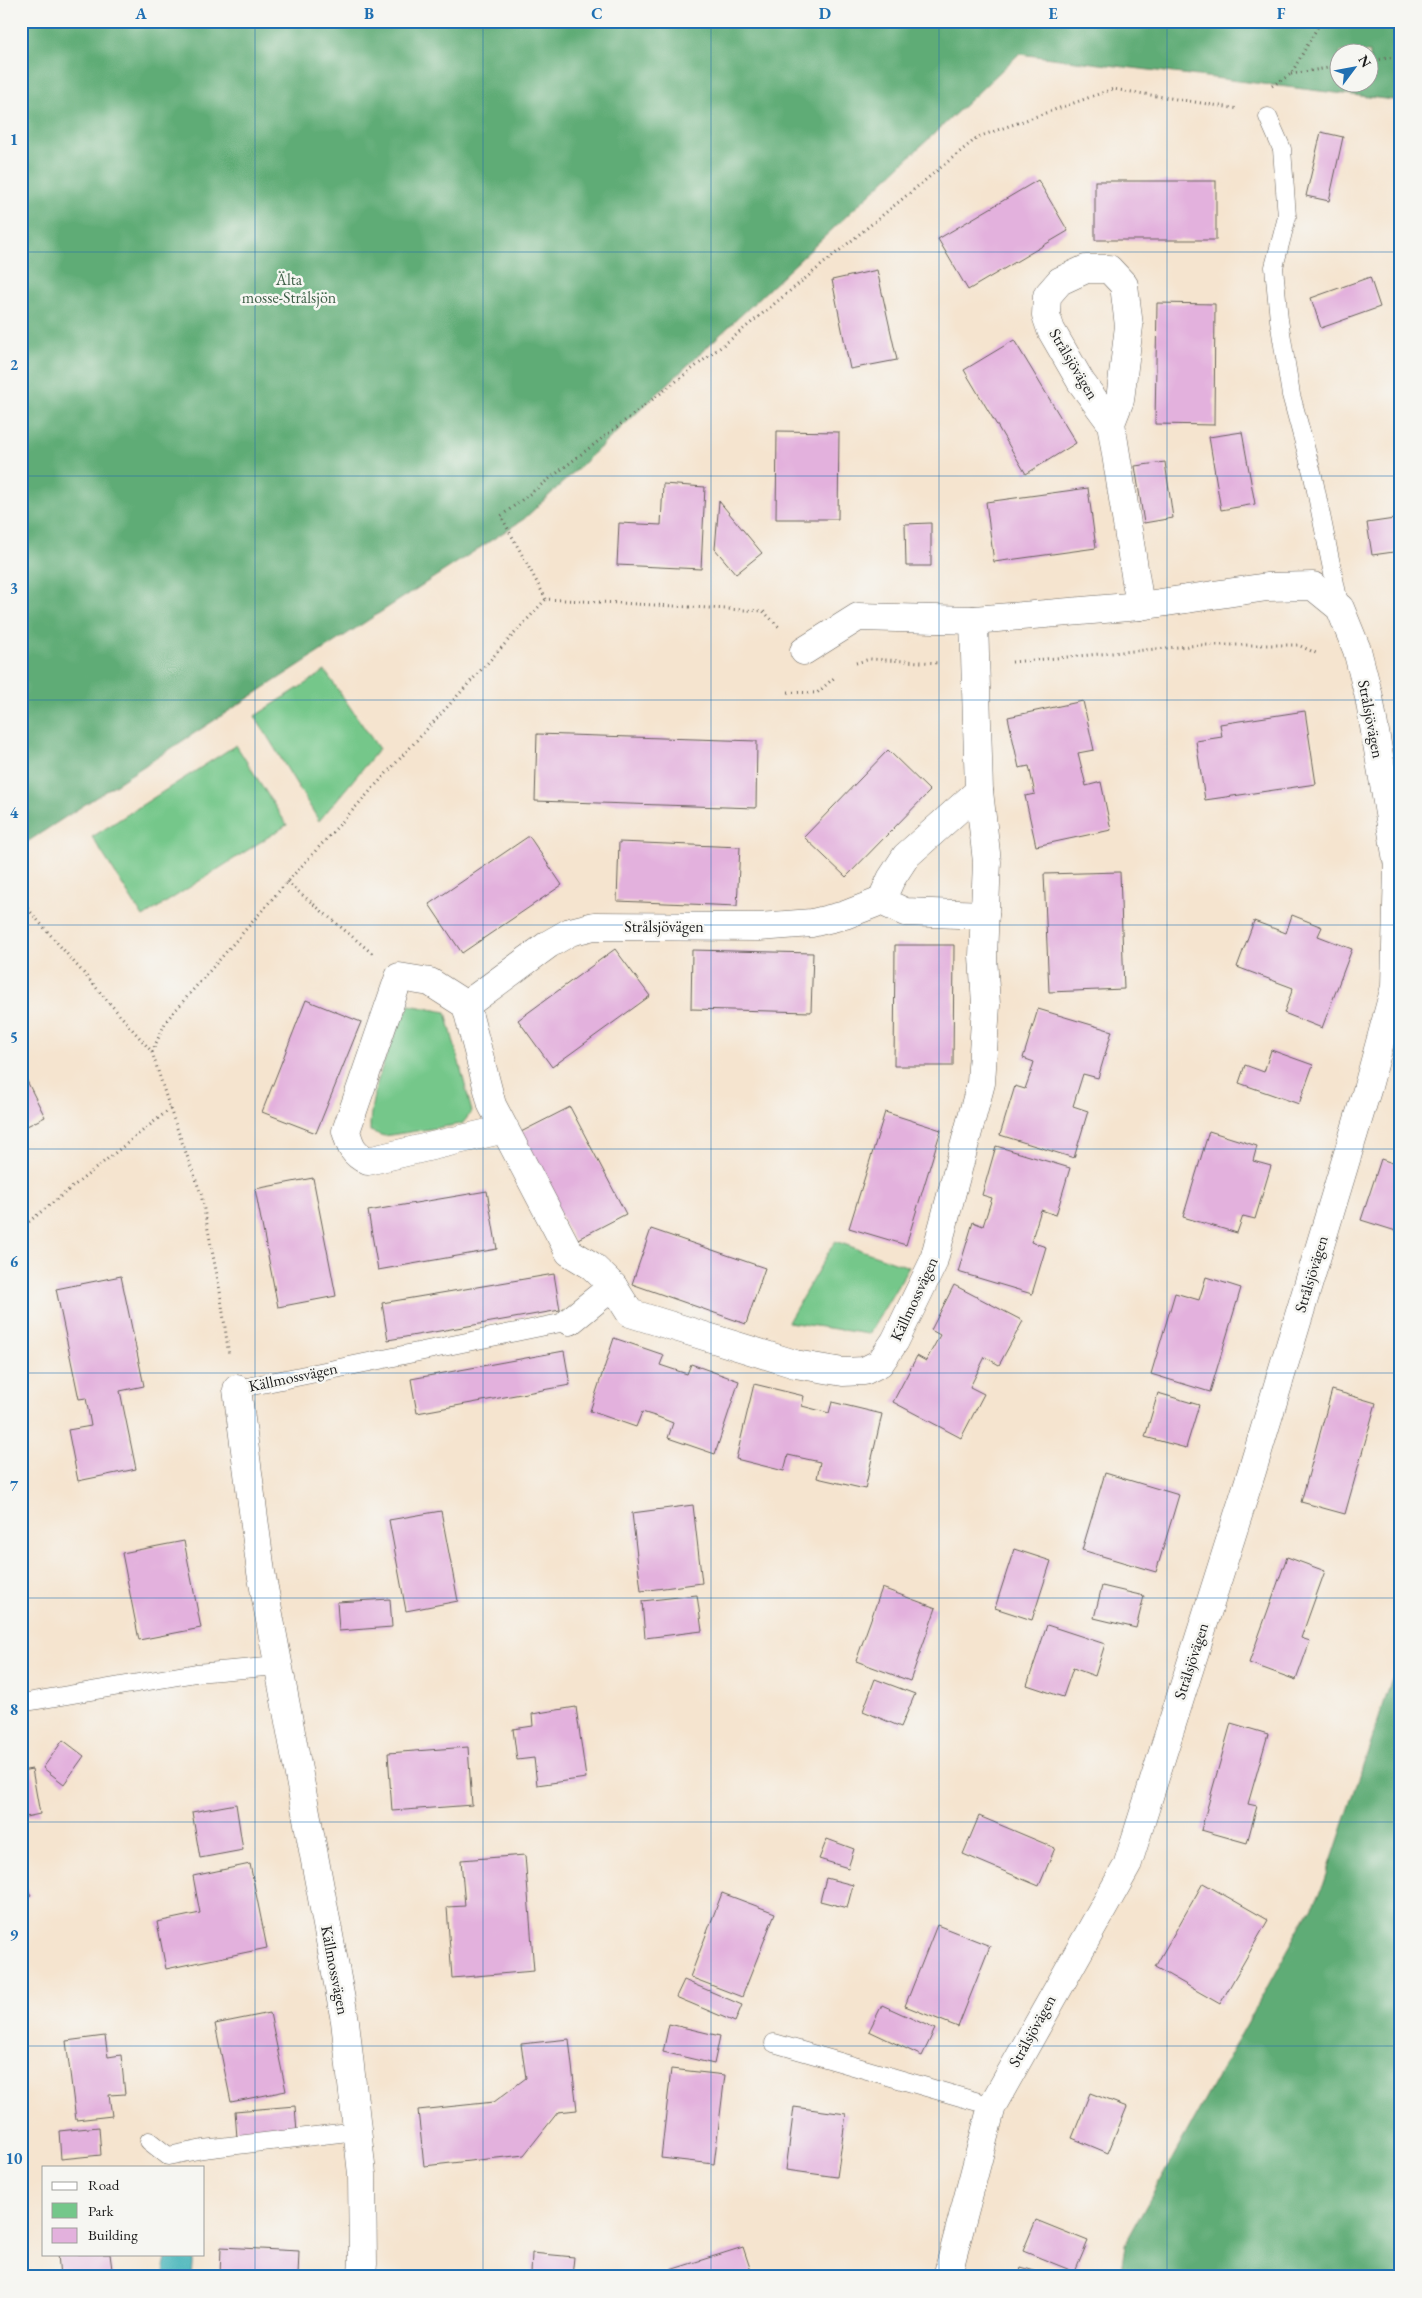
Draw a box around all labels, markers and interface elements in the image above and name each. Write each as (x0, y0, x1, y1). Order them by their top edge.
text: A (134, 3, 147, 24)
text: B (364, 3, 374, 24)
text: C (591, 3, 603, 24)
text: D (819, 3, 831, 24)
text: E (1048, 3, 1058, 24)
text: F (1277, 3, 1286, 24)
north arrow (1330, 42, 1380, 92)
text: N (1354, 52, 1376, 71)
text: 1 (10, 129, 18, 150)
park label: Älta mosse-Strålsjön (242, 269, 337, 308)
street label: Strålsjövägen (1045, 325, 1104, 404)
text: 2 (10, 354, 19, 375)
text: 3 (10, 578, 18, 599)
street label: Strålsjövägen (1353, 678, 1389, 760)
text: 4 (10, 802, 19, 823)
street label: Strålsjövägen (624, 916, 704, 937)
text: 5 (10, 1027, 18, 1048)
street label: Strålsjövägen (1289, 1232, 1333, 1315)
text: 6 (10, 1251, 19, 1272)
street label: Källmossvägen (885, 1253, 943, 1344)
street label: Källmossvägen (247, 1357, 340, 1397)
text: 7 (10, 1475, 19, 1496)
street label: Strålsjövägen (1169, 1620, 1213, 1702)
text: 8 (10, 1699, 18, 1720)
text: 9 (10, 1924, 19, 1945)
street label: Källmossvägen (316, 1924, 354, 2017)
street label: Strålsjövägen (1004, 1991, 1061, 2071)
text: 10 (6, 2148, 23, 2169)
legend (42, 2166, 205, 2256)
text: Road (88, 2175, 120, 2194)
text: Park (88, 2201, 115, 2220)
text: Building (88, 2225, 138, 2244)

